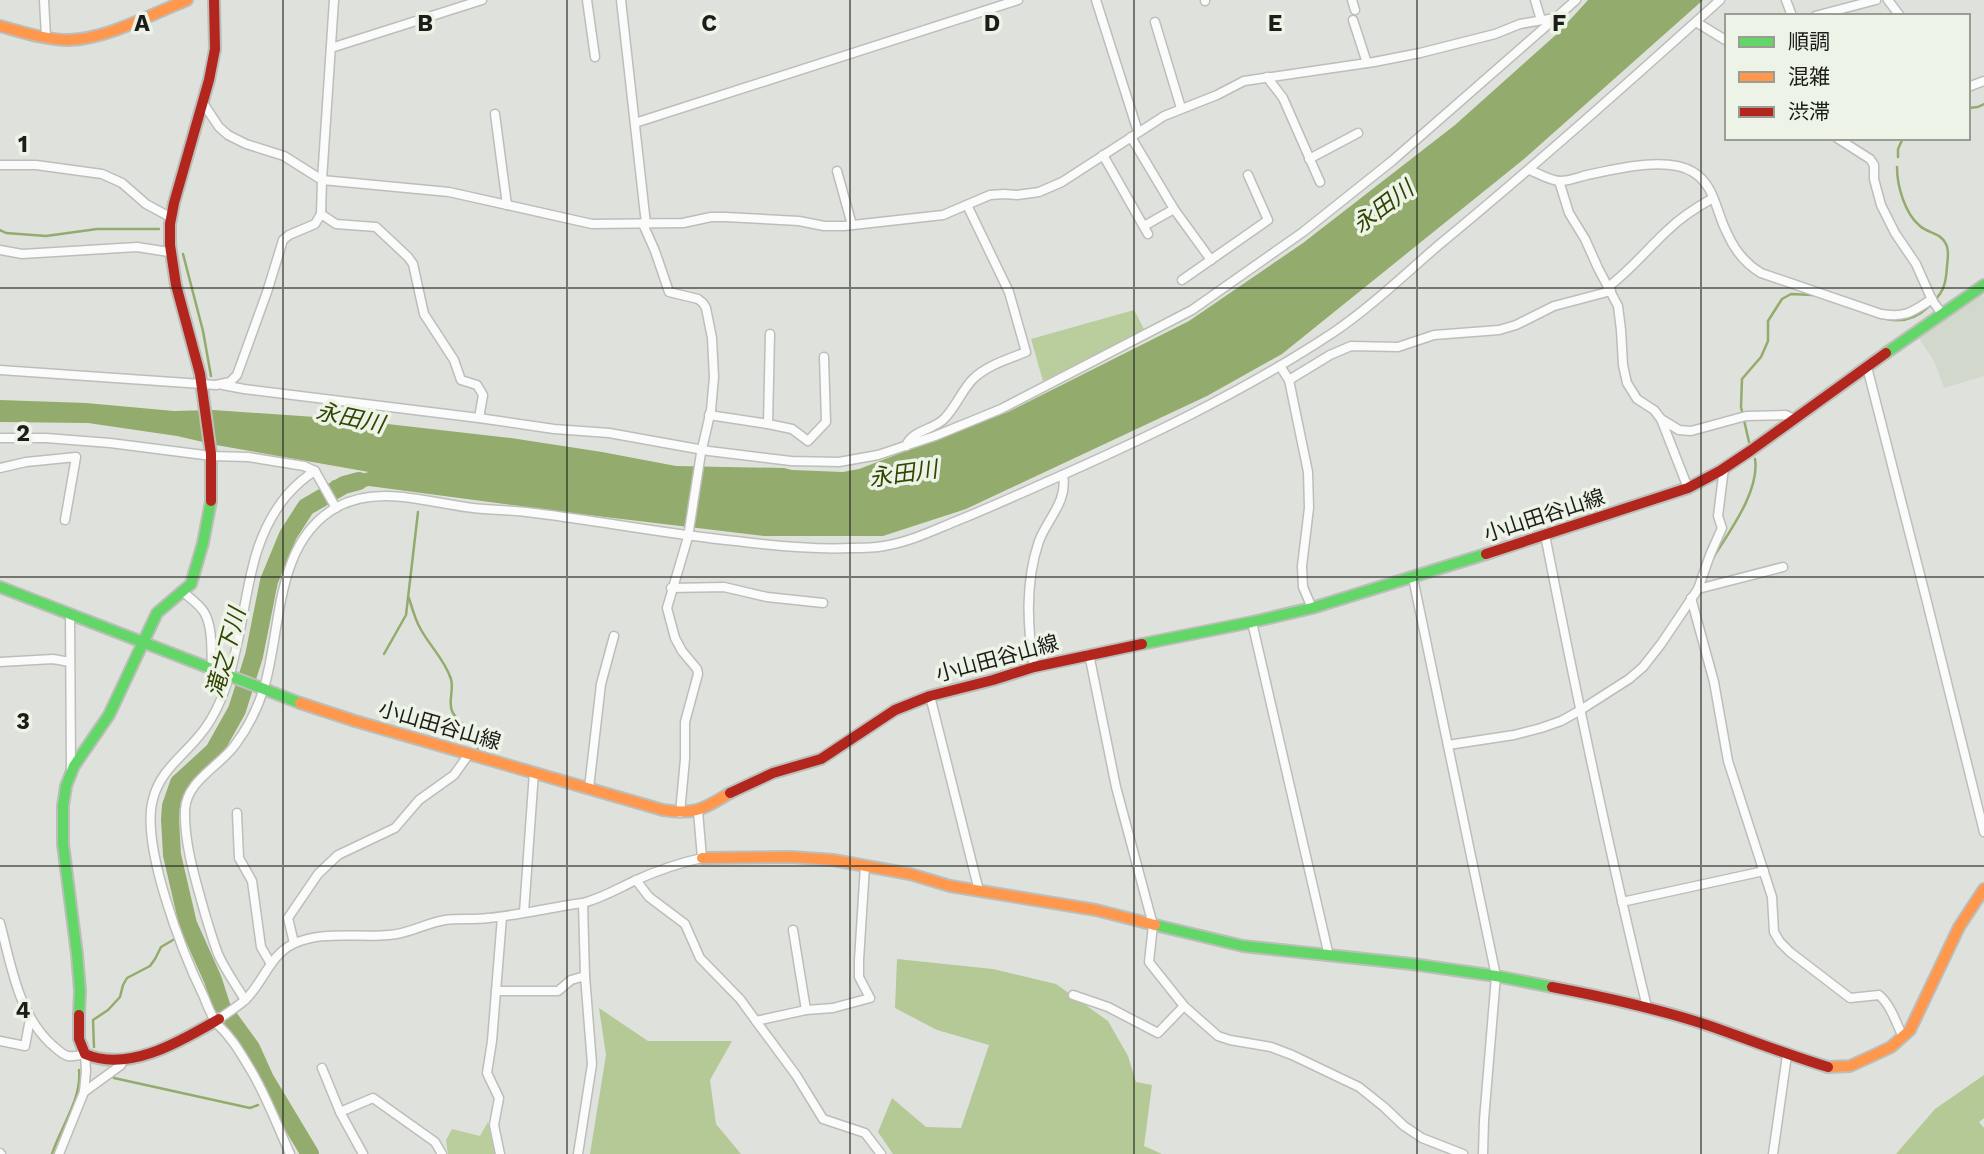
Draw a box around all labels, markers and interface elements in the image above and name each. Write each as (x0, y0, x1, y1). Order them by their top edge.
text: A (134, 10, 150, 37)
text: B (417, 10, 433, 37)
text: C (701, 10, 717, 37)
text: D (984, 10, 1000, 37)
text: E (1268, 10, 1282, 37)
text: F (1552, 10, 1566, 37)
legend (1725, 14, 1970, 140)
text: 順調 (1788, 29, 1830, 54)
text: 混雑 (1788, 64, 1830, 89)
text: 渋滞 (1788, 99, 1830, 124)
text: 1 (18, 131, 28, 158)
water label: 永田川 (1347, 174, 1421, 239)
water label: 永田川 (313, 398, 389, 439)
text: 2 (16, 420, 30, 447)
water label: 永田川 (867, 455, 942, 492)
street label: 小山田谷山線 (1480, 484, 1608, 546)
water label: 滝之下川 (201, 602, 252, 701)
street label: 小山田谷山線 (933, 630, 1061, 686)
street label: 小山田谷山線 (376, 696, 504, 754)
text: 3 (16, 708, 30, 735)
text: 4 (16, 997, 31, 1024)

